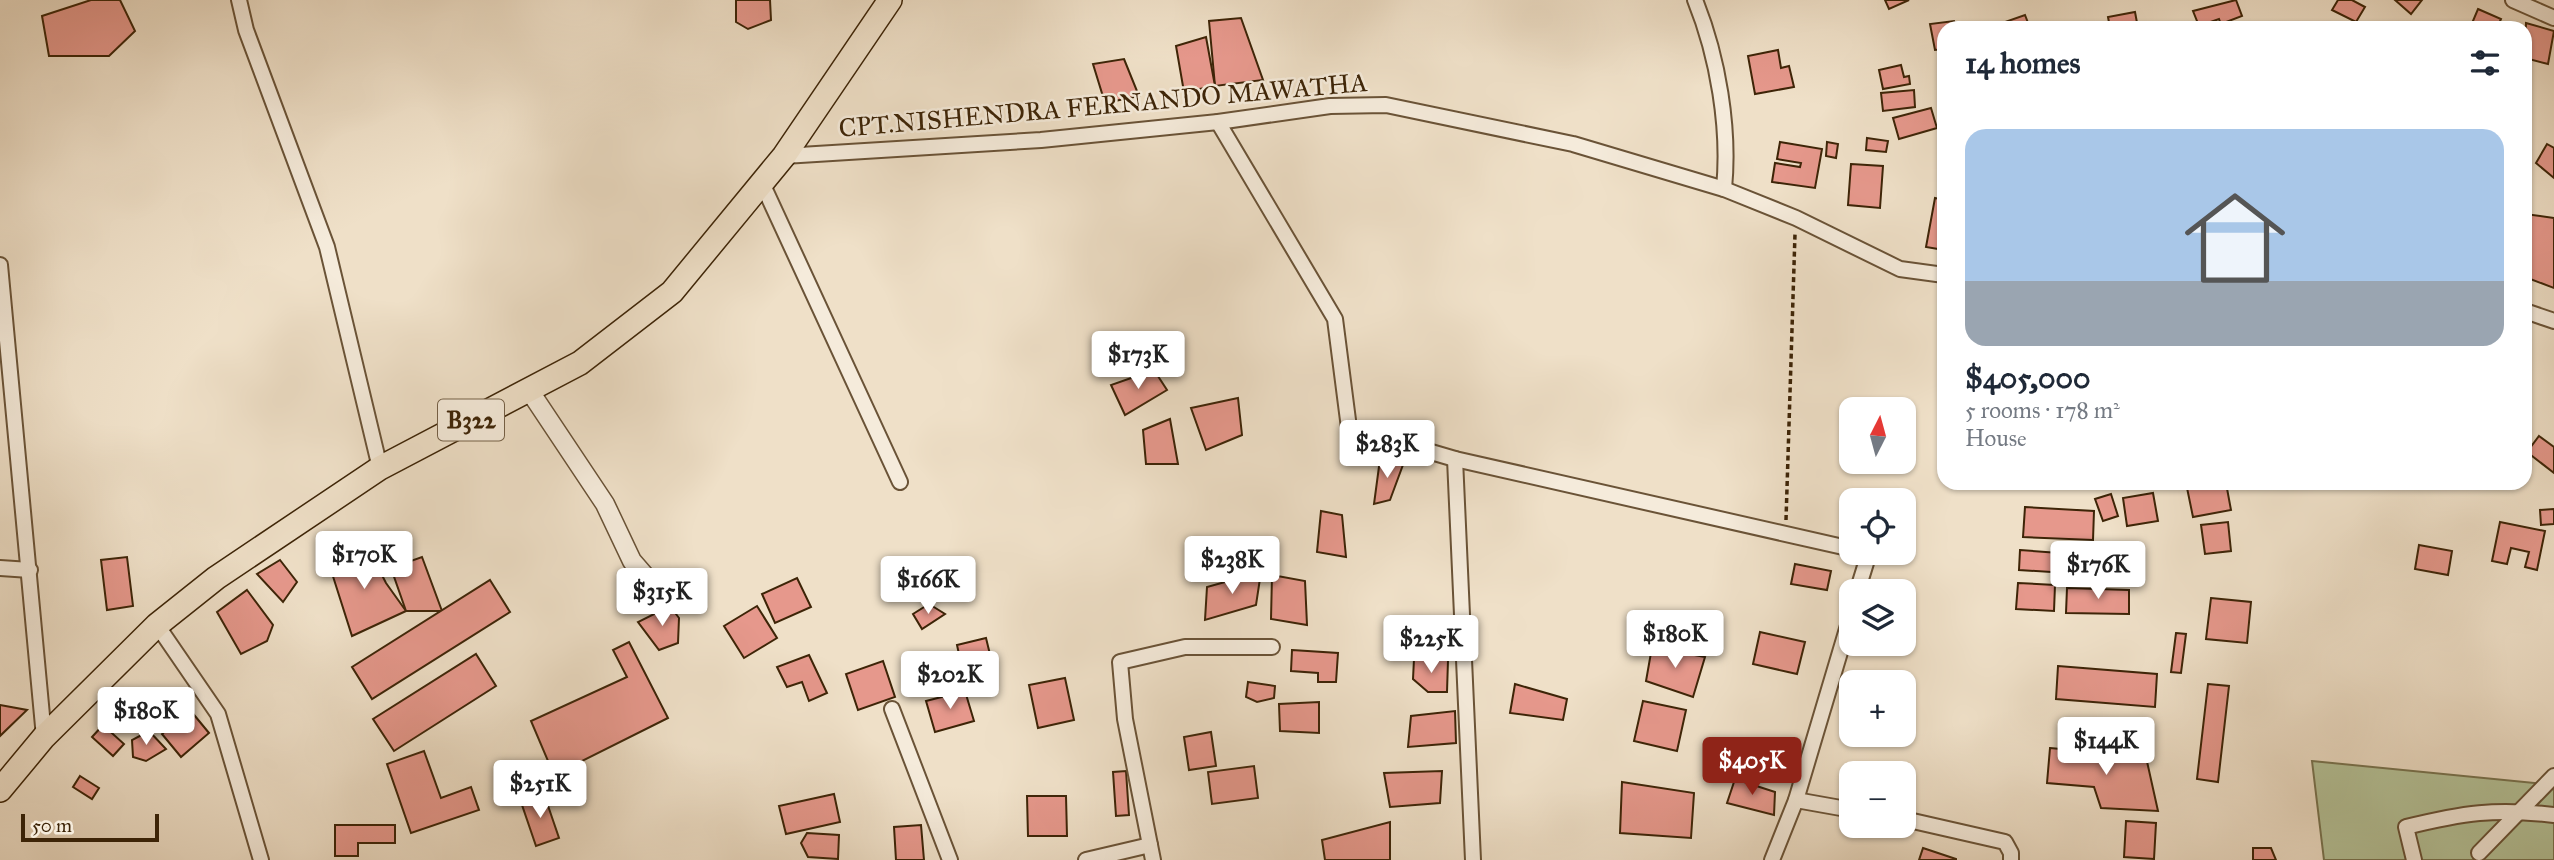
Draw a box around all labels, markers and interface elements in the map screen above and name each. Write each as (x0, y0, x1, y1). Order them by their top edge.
icon: filters (2466, 44, 2504, 82)
text: 14 homes (1965, 45, 2080, 81)
street label: CPT.NISHENDRA FERNANDO MAWATHA (837, 66, 1369, 144)
icon: home (2172, 175, 2298, 301)
pin: $173K (1089, 332, 1187, 391)
text: $173K (1108, 340, 1168, 368)
text: $405,000 (1965, 360, 2090, 396)
text: 5 rooms · 178 m² (1965, 396, 2120, 424)
north arrow (1839, 397, 1916, 474)
map controls (1839, 397, 1916, 838)
road number: B322 (438, 400, 504, 440)
pin: $283K (1338, 420, 1436, 480)
text: House (1965, 424, 2027, 452)
text: $283K (1356, 429, 1418, 457)
button: locate (1839, 488, 1916, 565)
pin: $170K (315, 532, 413, 591)
pin: $238K (1183, 536, 1281, 596)
text: $170K (332, 540, 396, 568)
pin: $176K (2049, 542, 2147, 601)
text: $238K (1201, 545, 1263, 573)
text: $176K (2066, 550, 2130, 578)
pin: $166K (879, 556, 977, 616)
text: $166K (897, 565, 959, 593)
pin: $315K (613, 568, 711, 628)
text: $315K (633, 577, 691, 605)
button: layers (1839, 579, 1916, 656)
pin: $180K (1626, 610, 1724, 670)
pin: $225K (1382, 616, 1480, 675)
text: $180K (1643, 619, 1707, 647)
text: $225K (1399, 624, 1463, 652)
pin: $202K (901, 652, 999, 711)
text: $202K (917, 660, 983, 688)
button: + (1839, 670, 1916, 747)
pin: $180K (97, 688, 195, 747)
text: $180K (114, 696, 178, 724)
pin: $144K (2057, 718, 2155, 777)
text: $144K (2074, 726, 2138, 754)
pin: $405K (1703, 738, 1801, 797)
text: $405K (1718, 746, 1786, 774)
pin: $251K (491, 760, 589, 820)
button: − (1839, 761, 1916, 838)
text: $251K (509, 769, 571, 797)
scale bar (21, 811, 159, 843)
text: 50 m (32, 814, 72, 837)

